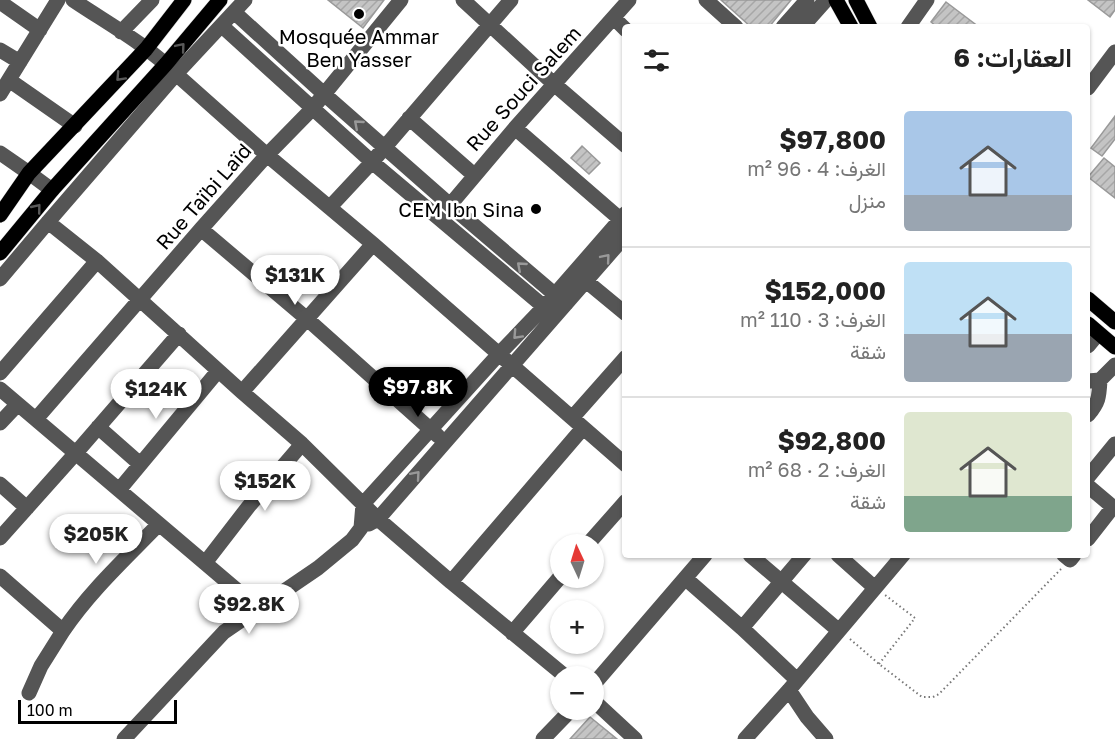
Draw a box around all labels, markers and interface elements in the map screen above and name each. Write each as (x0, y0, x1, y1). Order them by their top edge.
marker: Mosquée Ammar Ben Yasser (352, 7, 366, 21)
street label: Rue Souci Salem (461, 21, 585, 155)
place label: Mosquée Ammar Ben Yasser (279, 24, 439, 71)
text: العقارات: 6 (954, 42, 1072, 73)
one-way arrow (174, 43, 185, 54)
icon: filters (640, 44, 673, 77)
one-way arrow (116, 71, 127, 81)
one-way arrow (354, 120, 365, 131)
text: $97,800 (779, 124, 886, 155)
icon: home (952, 135, 1024, 207)
street label: Rue Taïbi Laïd (150, 138, 256, 254)
text: الغرف: 4 · 96 m² (747, 156, 886, 180)
text: منزل (849, 188, 886, 212)
place label: CEM Ibn Sina (398, 197, 524, 221)
marker: CEM Ibn Sina (529, 202, 543, 216)
one-way arrow (30, 204, 41, 215)
one-way arrow (599, 254, 610, 265)
pin: $131K (253, 255, 337, 306)
text: $131K (265, 262, 325, 286)
one-way arrow (517, 262, 528, 273)
text: $152,000 (764, 275, 886, 306)
icon: home (952, 286, 1024, 358)
text: الغرف: 3 · 110 m² (740, 307, 886, 331)
one-way arrow (513, 328, 524, 339)
text: شقة (850, 339, 886, 363)
pin: $97.8K (369, 367, 467, 418)
pin: $124K (114, 369, 198, 420)
text: $97.8K (383, 374, 453, 398)
text: $124K (125, 376, 187, 400)
text: $92,800 (777, 425, 886, 456)
icon: home (952, 436, 1024, 508)
text: الغرف: 2 · 68 m² (748, 457, 886, 481)
pin: $152K (223, 461, 307, 512)
text: $152K (234, 468, 296, 492)
one-way arrow (409, 471, 420, 482)
text: شقة (850, 489, 886, 513)
pin: $205K (54, 514, 138, 565)
text: $205K (63, 521, 129, 545)
north arrow (550, 534, 604, 588)
map controls (550, 534, 604, 720)
pin: $92.8K (200, 584, 298, 635)
text: $92.8K (213, 591, 285, 615)
button: + (550, 600, 604, 654)
button: − (550, 666, 604, 720)
scale bar (18, 697, 177, 724)
text: 100 m (27, 700, 73, 720)

